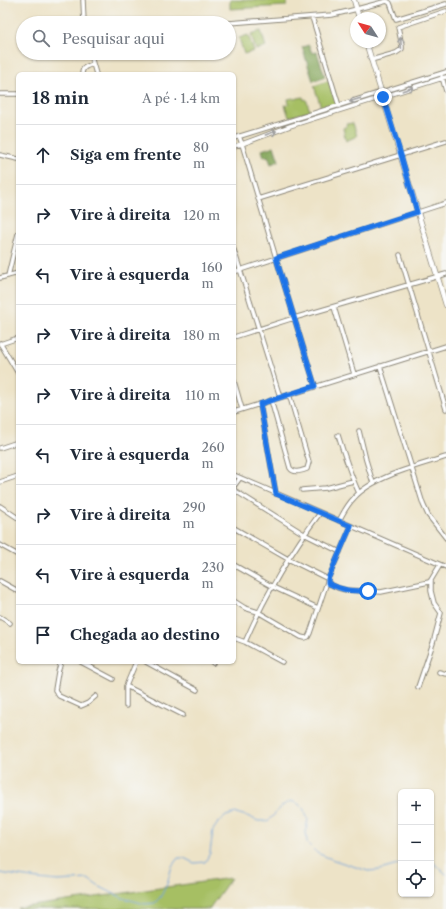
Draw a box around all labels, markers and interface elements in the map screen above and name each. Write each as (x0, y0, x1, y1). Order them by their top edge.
north arrow (350, 12, 386, 48)
search box (16, 16, 236, 60)
icon: search (30, 27, 52, 49)
text: Pesquisar aqui (62, 29, 165, 48)
one-way arrow (397, 37, 404, 50)
one-way arrow (402, 85, 414, 93)
text: 18 min (32, 88, 89, 108)
route end (374, 88, 392, 106)
text: A pé · 1.4 km (142, 90, 220, 106)
one-way arrow (349, 97, 362, 104)
one-way arrow (264, 129, 276, 137)
text: 80 m (193, 139, 209, 171)
icon: ahead (32, 144, 54, 166)
text: Siga em frente (70, 145, 181, 164)
icon: right (32, 204, 54, 226)
text: Vire à direita (70, 205, 170, 224)
text: 120 m (183, 207, 220, 223)
text: 160 m (201, 259, 223, 291)
icon: left (32, 264, 54, 286)
text: Vire à esquerda (70, 265, 189, 284)
icon: right (32, 324, 54, 346)
text: Vire à direita (70, 325, 170, 344)
text: 180 m (183, 327, 220, 343)
icon: right (32, 384, 54, 406)
text: Vire à direita (70, 385, 170, 404)
text: 110 m (185, 387, 220, 403)
text: 260 m (201, 439, 225, 471)
icon: left (32, 444, 54, 466)
text: Vire à esquerda (70, 445, 189, 464)
text: 290 m (182, 499, 206, 531)
icon: right (32, 504, 54, 526)
text: Vire à direita (70, 505, 170, 524)
text: 230 m (201, 559, 224, 591)
icon: left (32, 564, 54, 586)
text: Vire à esquerda (70, 565, 189, 584)
route start (359, 582, 377, 600)
icon: arrive (32, 624, 54, 646)
text: Chegada ao destino (70, 625, 220, 644)
map controls (398, 789, 434, 897)
button: + (398, 789, 434, 825)
button: − (398, 825, 434, 861)
button: locate (398, 861, 434, 897)

